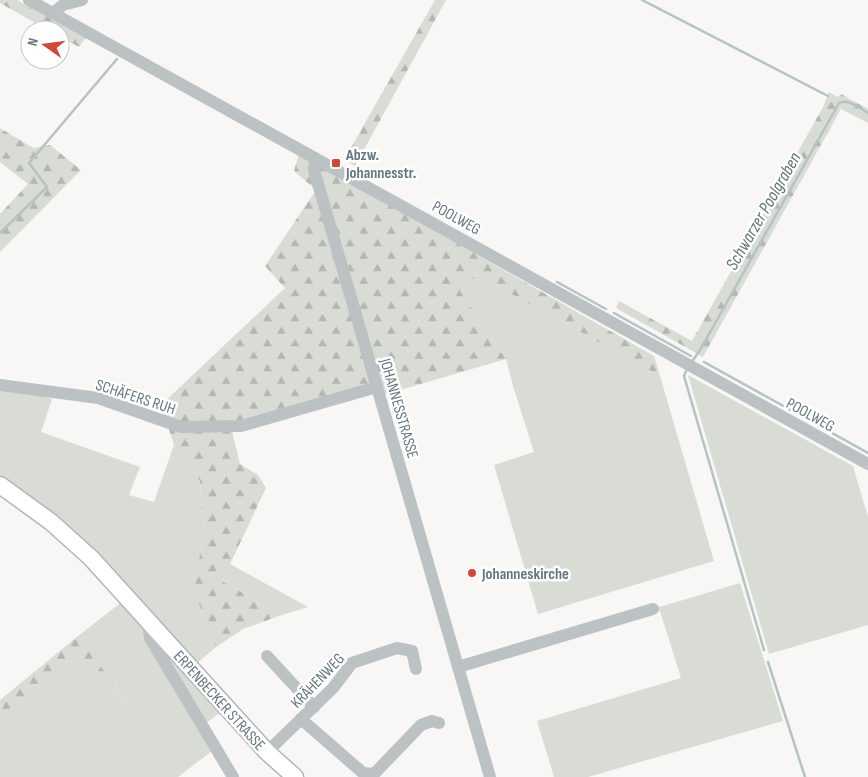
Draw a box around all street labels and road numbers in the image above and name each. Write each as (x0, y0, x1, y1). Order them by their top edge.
street label: POOLWEG (429, 197, 484, 239)
street label: JOHANNESSTRASSE (375, 355, 422, 461)
street label: SCHÄFERS RUH (93, 376, 178, 419)
street label: POOLWEG (783, 394, 838, 436)
street label: ERPENBECKER STRASSE (169, 647, 269, 755)
street label: KRÄHENWEG (287, 650, 349, 712)

